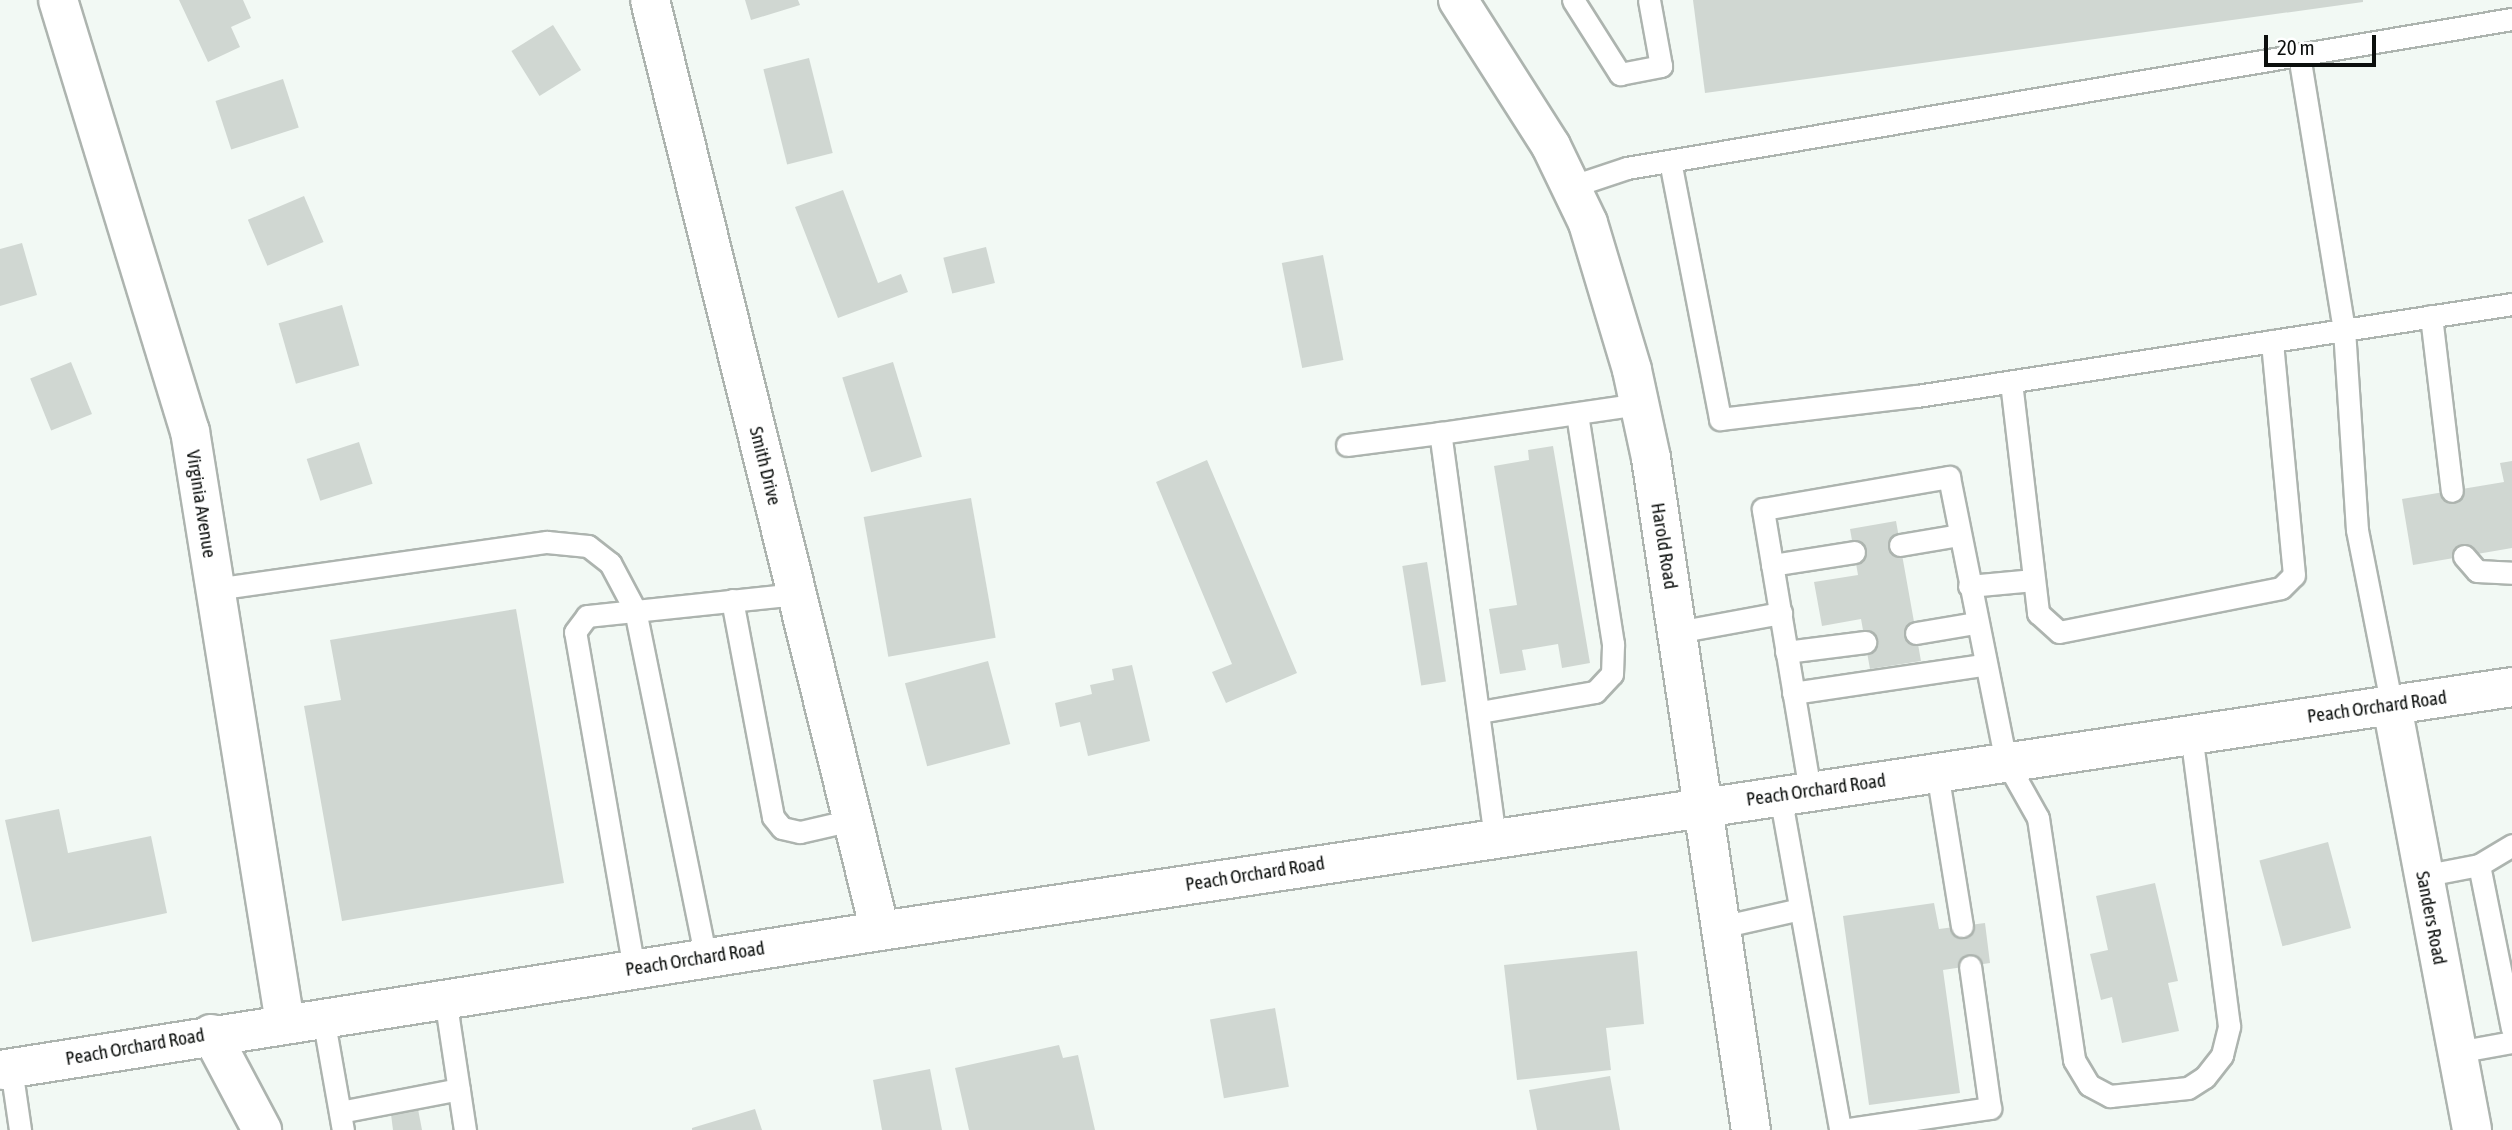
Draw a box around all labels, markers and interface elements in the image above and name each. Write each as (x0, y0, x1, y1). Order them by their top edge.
scale bar (2267, 21, 2379, 65)
text: 20 m (2277, 35, 2315, 59)
street label: Smith Drive (744, 424, 786, 508)
street label: Virginia Avenue (181, 448, 221, 560)
street label: Harold Road (1646, 501, 1682, 591)
street label: Peach Orchard Road (2306, 686, 2448, 728)
street label: Peach Orchard Road (1745, 769, 1887, 811)
street label: Peach Orchard Road (1184, 852, 1326, 896)
street label: Sanders Road (2411, 869, 2451, 967)
street label: Peach Orchard Road (624, 937, 766, 981)
street label: Peach Orchard Road (64, 1024, 206, 1070)

